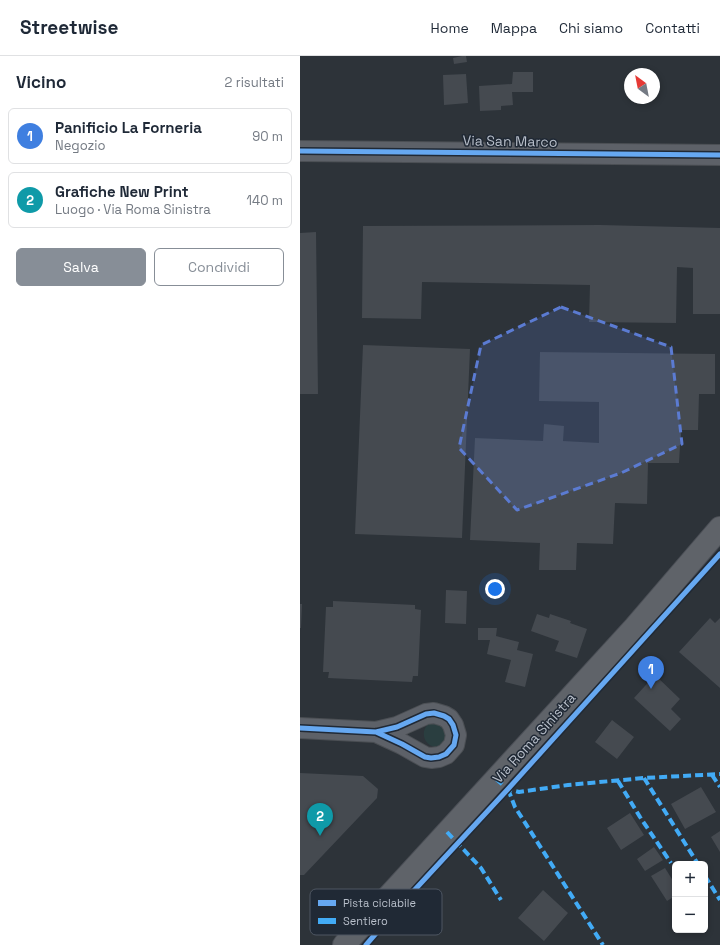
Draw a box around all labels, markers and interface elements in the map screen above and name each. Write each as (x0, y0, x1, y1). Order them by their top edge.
text: Streetwise (20, 15, 119, 40)
text: Home (431, 19, 469, 37)
text: Mappa (491, 19, 537, 37)
text: Chi siamo (559, 19, 623, 37)
text: Contatti (645, 19, 700, 37)
north arrow (624, 68, 660, 104)
text: Vicino (16, 71, 66, 93)
text: 2 risultati (225, 74, 284, 91)
text: Panificio La Forneria (55, 118, 202, 137)
text: 1 (27, 128, 33, 145)
text: 90 m (252, 128, 283, 145)
street label: Via San Marco (462, 131, 558, 151)
text: Negozio (55, 137, 105, 154)
text: Grafiche New Print (55, 182, 189, 201)
text: 2 (26, 192, 34, 209)
text: 140 m (247, 192, 283, 209)
text: Luogo · Via Roma Sinistra (55, 201, 211, 218)
button: Salva (16, 248, 146, 286)
button: Condividi (154, 248, 284, 286)
your location (485, 579, 505, 599)
pin: 1 (638, 656, 664, 689)
street label: Via Roma Sinistra (489, 689, 579, 787)
pin: 2 (307, 803, 333, 836)
map controls (672, 861, 708, 933)
button: + (672, 861, 708, 897)
legend (310, 889, 442, 935)
text: Pista ciclabile (343, 896, 416, 910)
button: − (672, 897, 708, 933)
text: Sentiero (343, 914, 388, 928)

